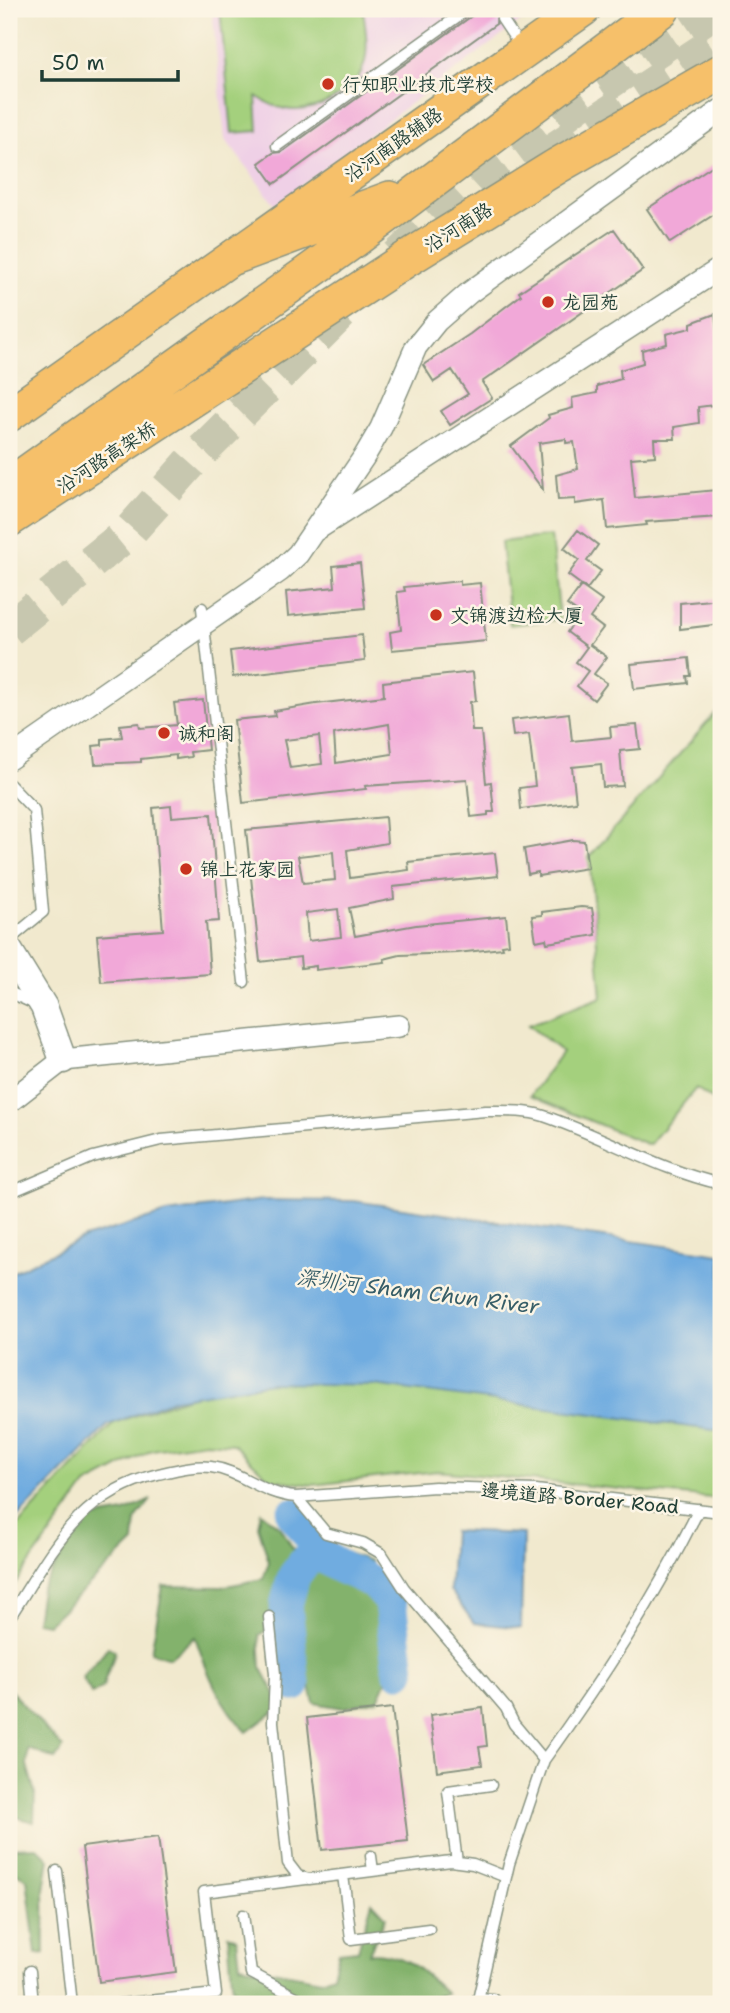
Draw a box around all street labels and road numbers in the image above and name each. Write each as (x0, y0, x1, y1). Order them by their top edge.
street label: 沿河南路辅路 (339, 101, 447, 187)
street label: 沿河南路 (419, 197, 497, 258)
street label: 沿河路高架桥 (52, 416, 161, 499)
street label: 邊境道路 Border Road (480, 1477, 680, 1520)

